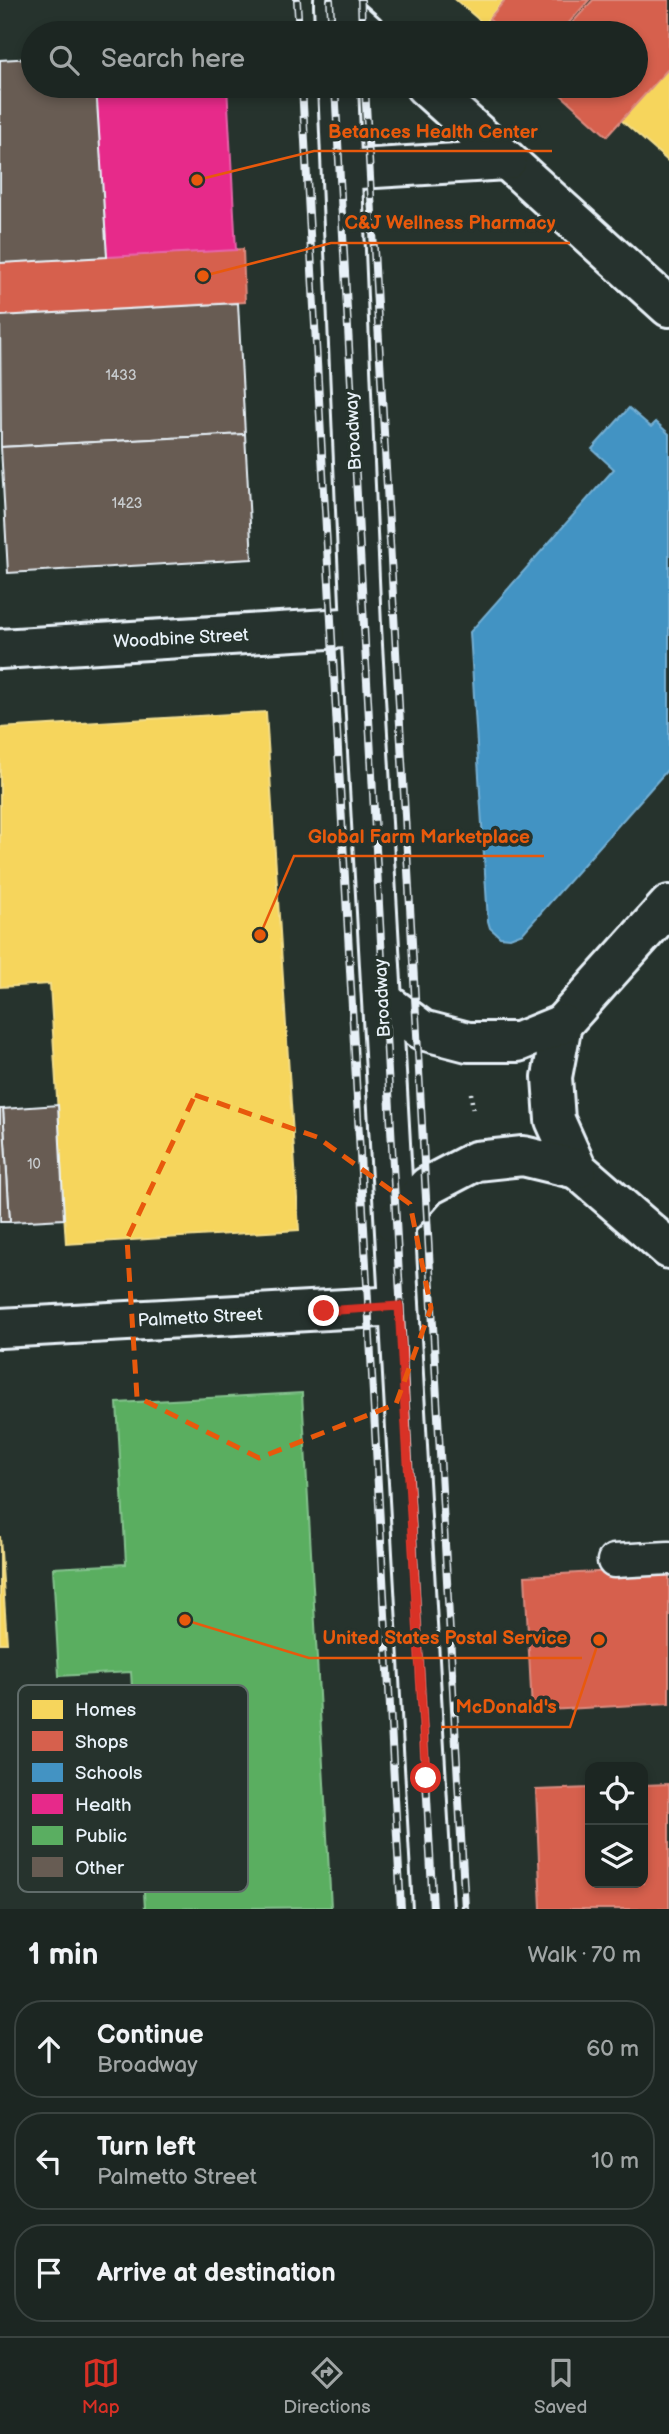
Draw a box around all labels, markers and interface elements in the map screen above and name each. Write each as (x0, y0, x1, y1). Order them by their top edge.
search box (21, 21, 648, 98)
icon: search (45, 41, 83, 79)
text: Search here (101, 44, 245, 75)
callout: Betances Health Center (314, 111, 552, 151)
text: Betances Health Center (328, 121, 538, 144)
callout: C&J Wellness Pharmacy (331, 203, 570, 243)
text: C&J Wellness Pharmacy (345, 212, 556, 235)
house number: 1433 (105, 367, 137, 384)
street label: Broadway (341, 390, 366, 471)
house number: 1423 (112, 495, 142, 512)
street label: Woodbine Street (113, 624, 250, 653)
callout: Global Farm Marketplace (294, 816, 544, 856)
text: Global Farm Marketplace (308, 826, 530, 849)
street label: Broadway (370, 957, 395, 1038)
house number: 10 (27, 1156, 41, 1173)
route end (308, 1295, 339, 1326)
street label: Palmetto Street (137, 1304, 263, 1331)
callout: United States Postal Service (309, 1618, 582, 1658)
text: United States Postal Service (322, 1627, 568, 1650)
legend (18, 1685, 248, 1892)
callout: McDonald's (441, 1687, 570, 1727)
text: McDonald's (455, 1696, 557, 1719)
text: Homes (75, 1699, 136, 1722)
text: Shops (75, 1731, 128, 1754)
text: Schools (75, 1762, 142, 1785)
route start (410, 1762, 441, 1793)
map controls (585, 1762, 648, 1888)
button: locate (585, 1762, 648, 1825)
text: Health (75, 1794, 132, 1817)
text: Public (75, 1825, 127, 1848)
button: layers (585, 1825, 648, 1888)
text: Other (75, 1857, 125, 1880)
text: 1 min (28, 1937, 98, 1973)
text: Walk · 70 m (527, 1941, 641, 1969)
text: Continue (97, 2020, 204, 2051)
icon: ahead (30, 2030, 68, 2068)
text: 60 m (586, 2035, 639, 2063)
text: Broadway (97, 2051, 198, 2079)
text: Turn left (97, 2132, 196, 2163)
icon: left (30, 2142, 68, 2180)
text: 10 m (591, 2147, 639, 2175)
text: Palmetto Street (97, 2163, 257, 2191)
icon: arrive (30, 2254, 68, 2292)
text: Arrive at destination (97, 2258, 336, 2289)
tab: Map (82, 2354, 120, 2419)
tab: Directions (283, 2354, 371, 2419)
tab: Saved (534, 2354, 587, 2419)

